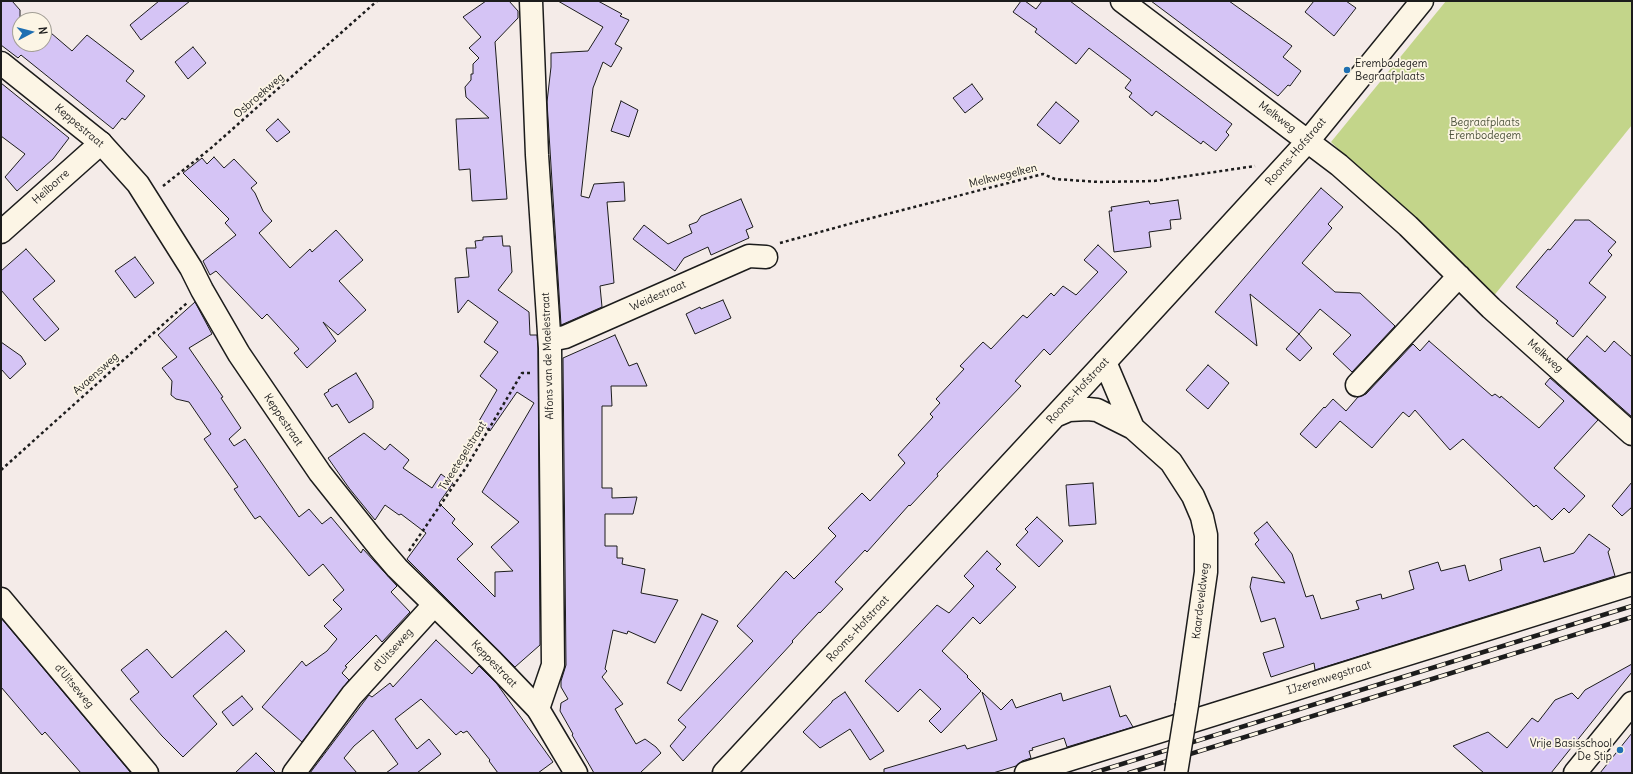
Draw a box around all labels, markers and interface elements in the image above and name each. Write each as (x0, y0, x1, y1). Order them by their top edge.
north arrow (12, 12, 52, 52)
text: N (36, 26, 50, 35)
place label: Erembodegem Begraafplaats (1355, 57, 1427, 83)
marker: Erembodegem Begraafplaats (1342, 65, 1352, 75)
street label: Osbroekweg (231, 71, 287, 121)
street label: Melkweg (1256, 99, 1298, 135)
street label: Keppestraat (52, 102, 106, 150)
street label: Rooms-Hofstraat (1263, 115, 1329, 189)
park label: Begraafplaats Erembodegem (1449, 116, 1521, 142)
street label: Melkwegelken (968, 161, 1038, 191)
street label: Heilborre (30, 167, 72, 207)
street label: Weidestraat (628, 278, 688, 314)
street label: Alfons van de Maelestraat (539, 292, 557, 420)
street label: Melkweg (1524, 337, 1566, 375)
street label: Avaensweg (71, 350, 121, 398)
street label: Rooms-Hofstraat (1044, 355, 1112, 427)
street label: Keppestraat (261, 391, 305, 449)
street label: Tweetegelstraat (436, 419, 490, 493)
street label: Kaardeveldweg (1190, 562, 1212, 640)
street label: Rooms-Hofstraat (824, 593, 892, 665)
street label: d'Uitseweg (370, 626, 416, 674)
street label: Keppestraat (468, 638, 520, 690)
street label: IJzerenwegstraat (1285, 658, 1373, 698)
street label: d'Uitseweg (52, 661, 96, 711)
place label: Vrije Basisschool De Stip (1530, 737, 1612, 763)
marker: Vrije Basisschool De Stip (1615, 745, 1625, 755)

